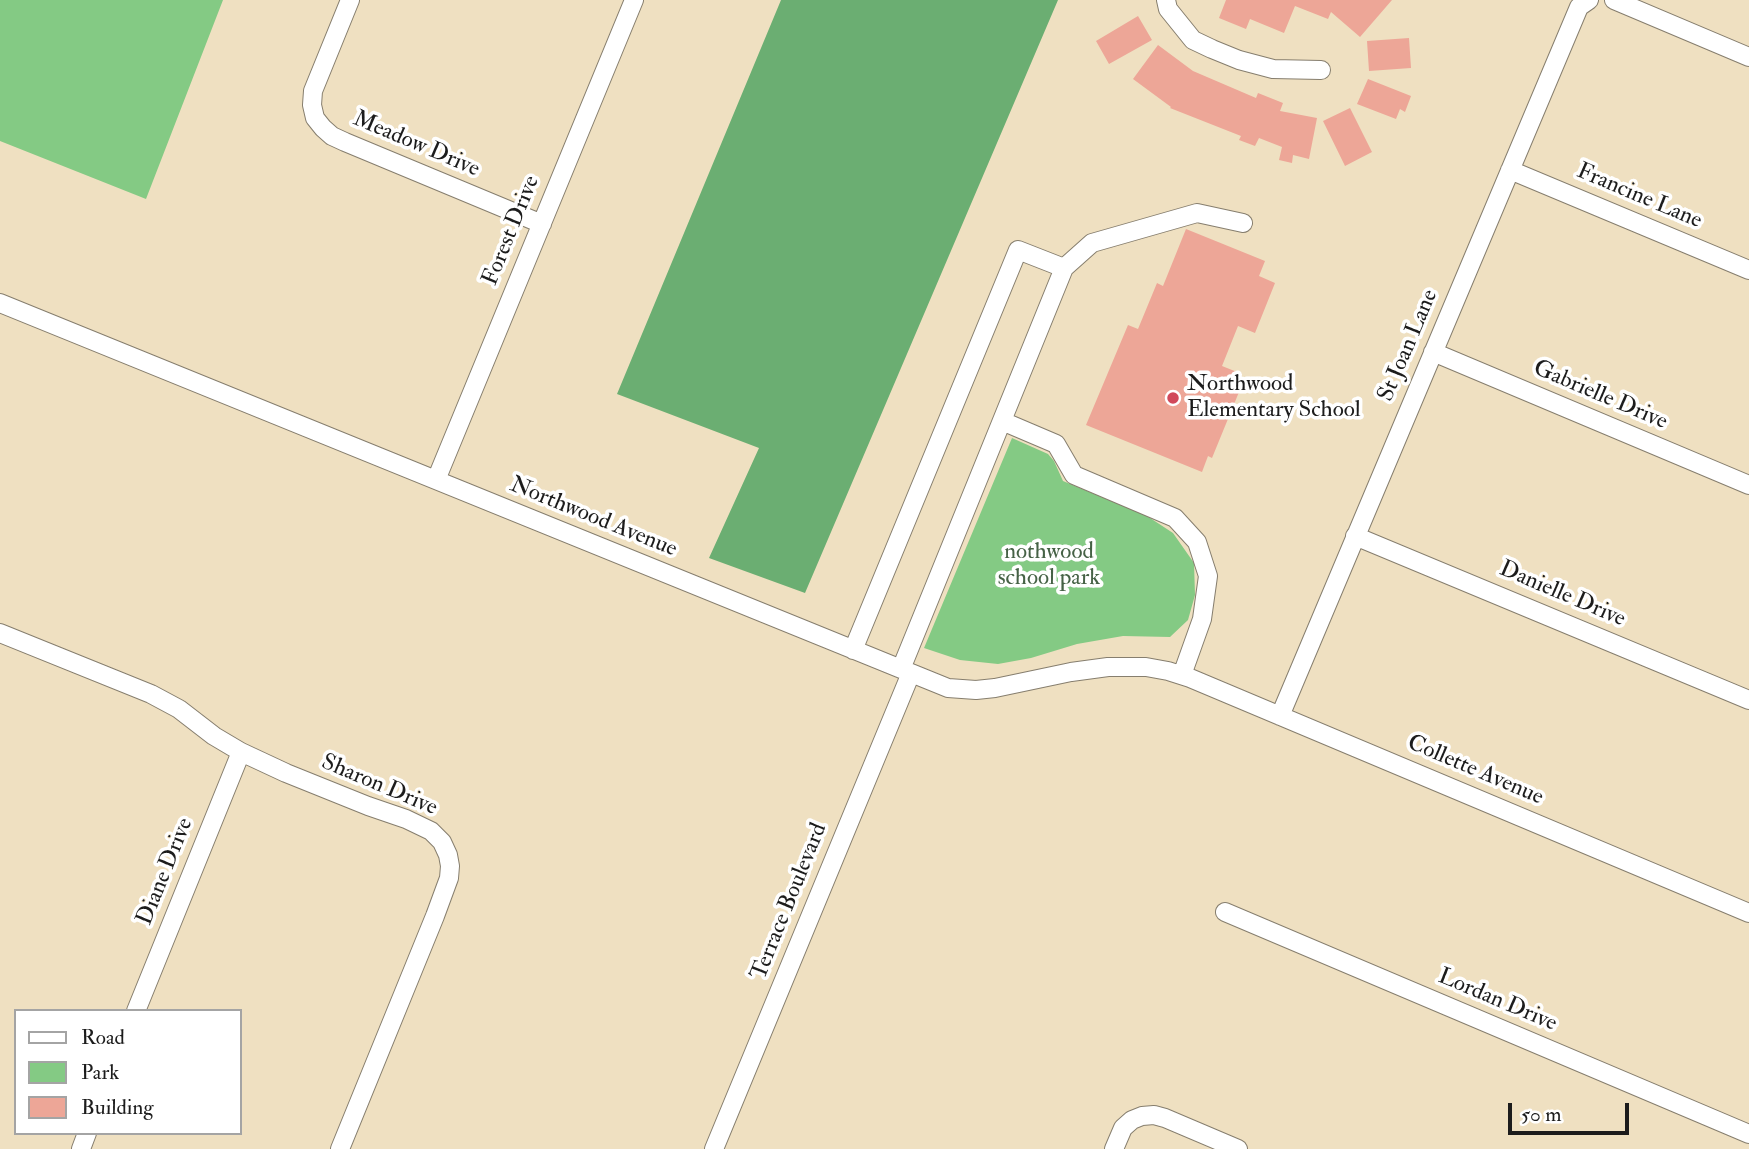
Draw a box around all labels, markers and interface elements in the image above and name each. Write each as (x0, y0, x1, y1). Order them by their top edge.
street label: Meadow Drive (349, 106, 483, 184)
street label: Francine Lane (1572, 158, 1706, 236)
street label: Forest Drive (477, 172, 547, 290)
street label: St Joan Lane (1373, 286, 1445, 406)
street label: Gabrielle Drive (1529, 355, 1671, 437)
place label: Northwood Elementary School (1187, 371, 1361, 425)
marker: Northwood Elementary School (1165, 390, 1181, 406)
street label: Northwood Avenue (505, 472, 681, 564)
park label: nothwood school park (998, 539, 1100, 593)
street label: Danielle Drive (1495, 556, 1629, 634)
street label: Collette Avenue (1403, 730, 1547, 812)
street label: Sharon Drive (317, 749, 441, 823)
street label: Diane Drive (132, 814, 200, 930)
street label: Terrace Boulevard (746, 820, 834, 984)
street label: Lordan Drive (1433, 964, 1561, 1038)
legend (14, 1009, 242, 1135)
text: Road (81, 1024, 125, 1051)
text: Park (81, 1059, 119, 1086)
scale bar (1511, 1090, 1632, 1134)
text: Building (81, 1094, 154, 1121)
text: 50 m (1521, 1101, 1562, 1128)

